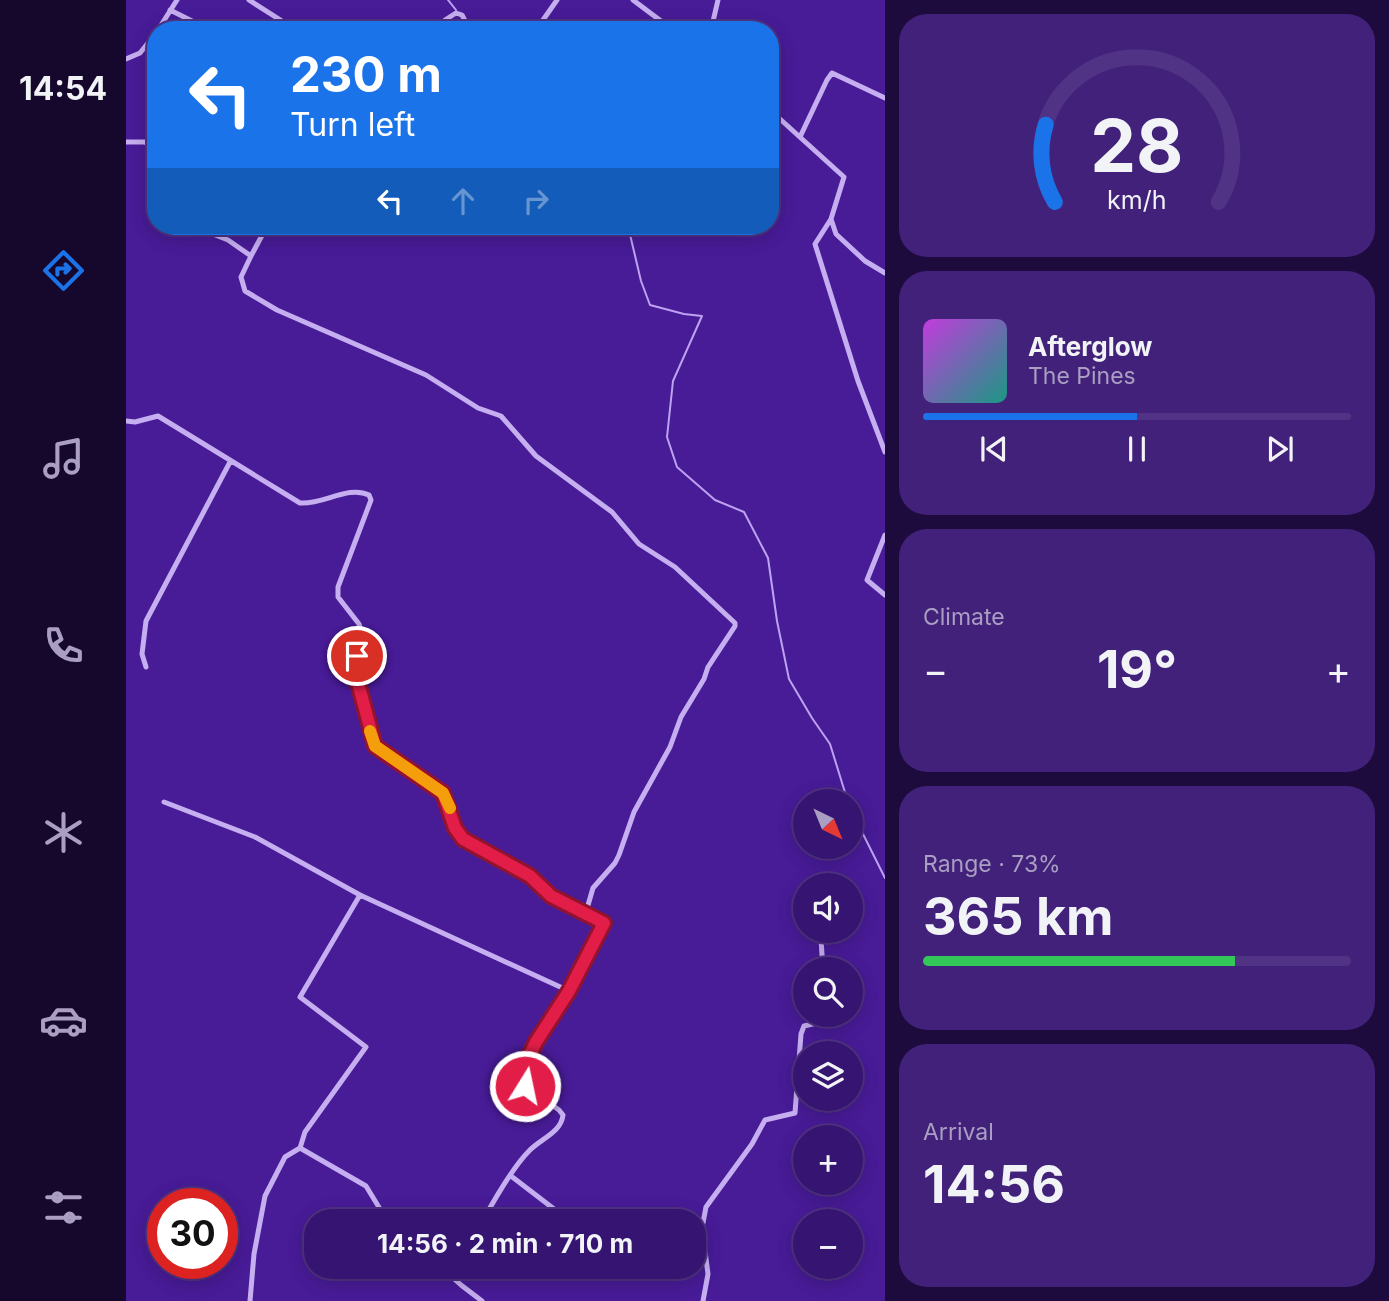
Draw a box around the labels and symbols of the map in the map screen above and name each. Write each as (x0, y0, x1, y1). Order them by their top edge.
pin (327, 626, 387, 686)
north arrow (793, 789, 863, 859)
position arrow (488, 1049, 562, 1123)
speed limit sign: 30 (147, 1188, 238, 1279)

